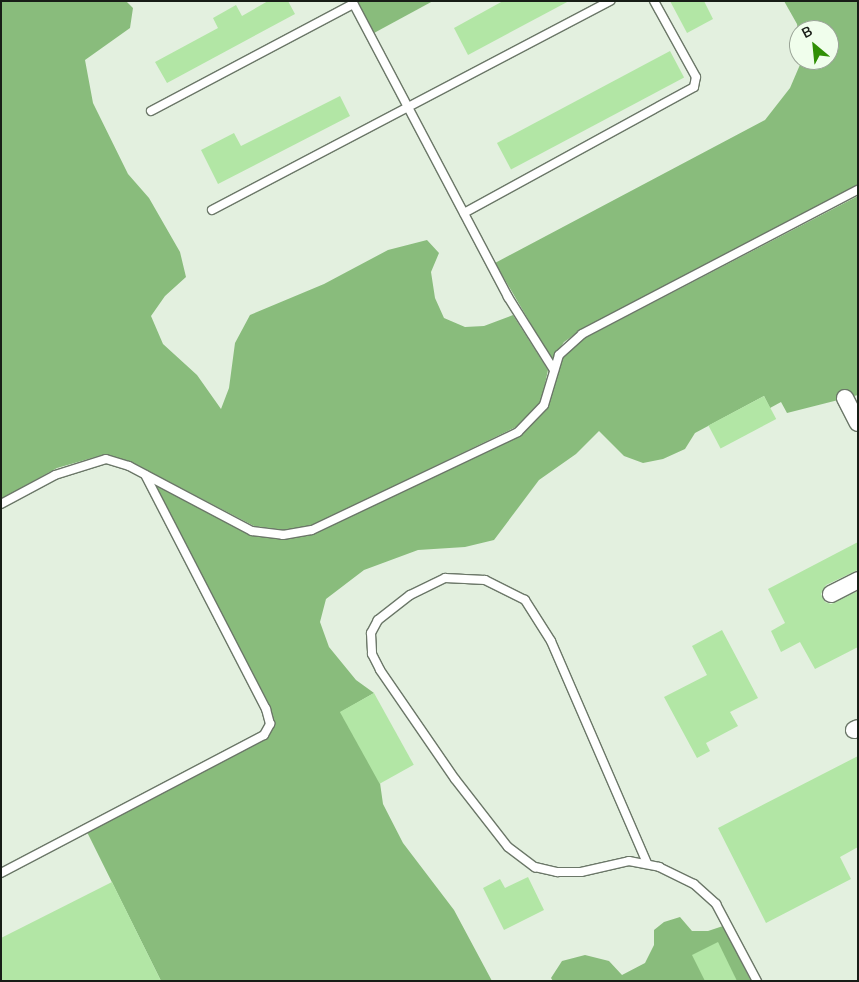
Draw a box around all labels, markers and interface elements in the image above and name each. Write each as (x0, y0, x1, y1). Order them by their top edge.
north arrow (789, 20, 839, 70)
text: B (798, 22, 816, 43)

